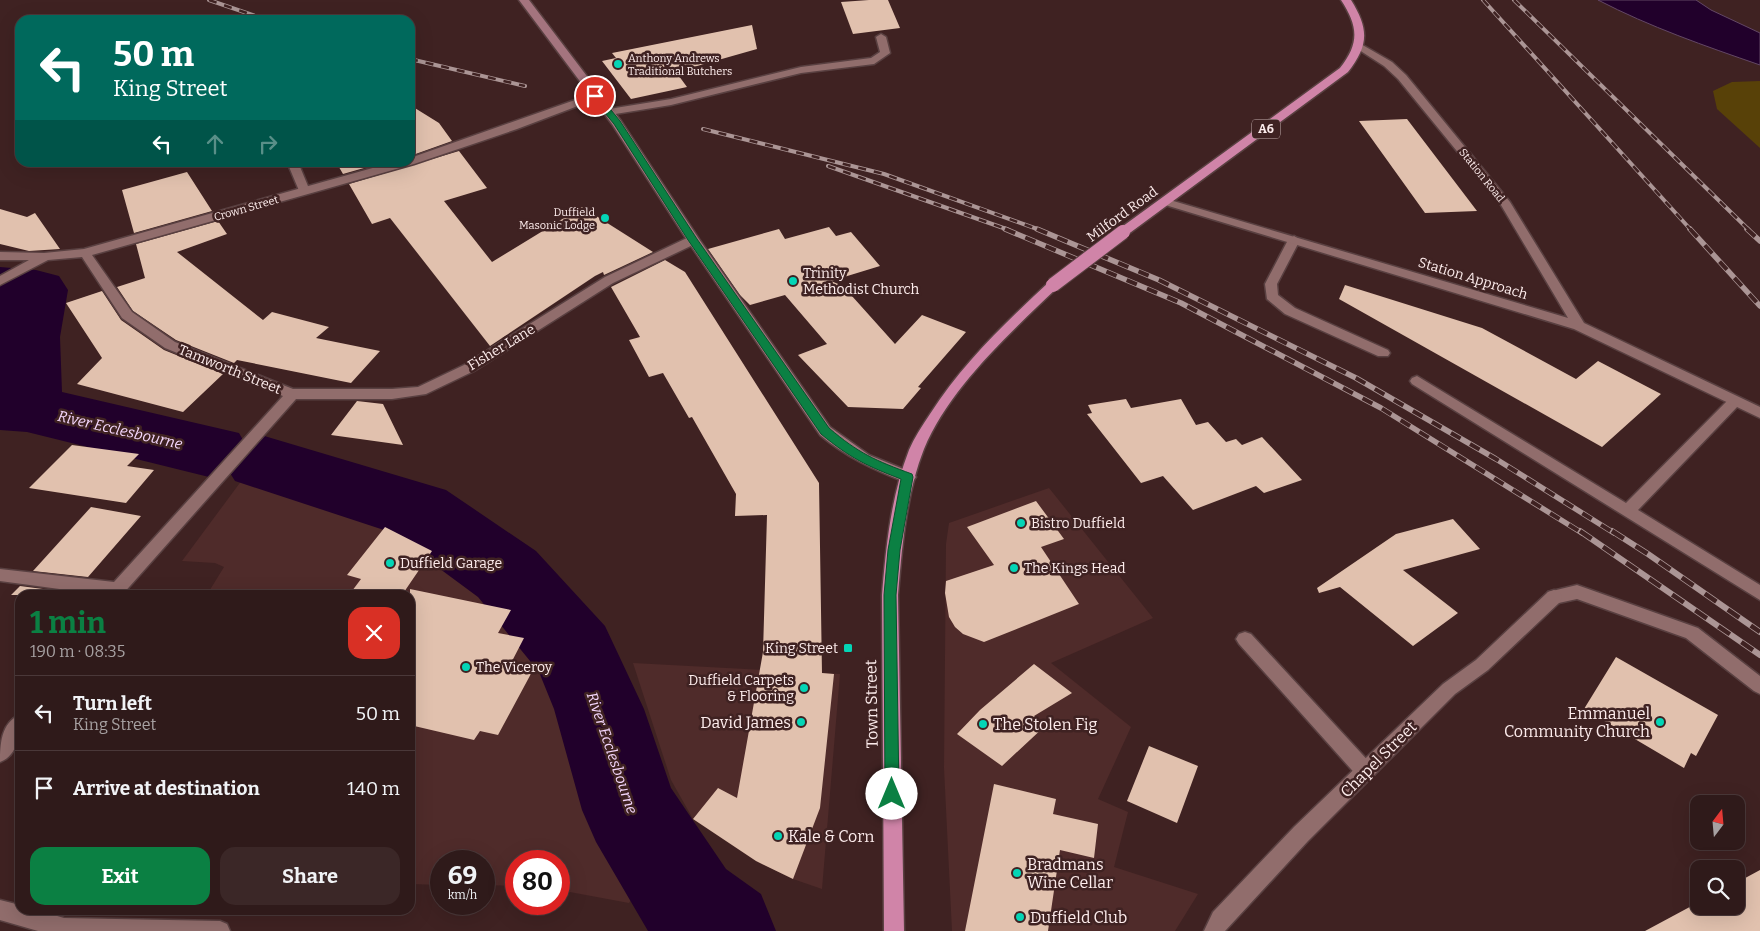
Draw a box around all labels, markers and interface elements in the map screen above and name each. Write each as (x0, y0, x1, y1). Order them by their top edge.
text: 50 m (113, 33, 194, 75)
icon: left (30, 35, 95, 100)
place label: Anthony Andrews Traditional Butchers (628, 52, 732, 78)
marker: Anthony Andrews Traditional Butchers (612, 58, 624, 70)
text: King Street (113, 75, 228, 102)
pin (574, 75, 616, 117)
icon: arrive (581, 82, 609, 110)
road number: A6 (1252, 120, 1280, 138)
icon: left (148, 130, 176, 158)
icon: ahead (201, 130, 229, 158)
icon: right (254, 130, 282, 158)
street label: Station Road (1456, 146, 1507, 205)
street label: Milford Road (1084, 183, 1161, 246)
street label: Crown Street (212, 193, 280, 224)
place label: Duffield Masonic Lodge (519, 206, 595, 232)
marker: Duffield Masonic Lodge (599, 212, 611, 224)
street label: Station Approach (1416, 254, 1530, 303)
place label: Trinity Methodist Church (803, 265, 919, 298)
marker: Trinity Methodist Church (787, 275, 799, 287)
street label: Fisher Lane (464, 321, 538, 374)
street label: Tamworth Street (176, 341, 284, 398)
water label: River Ecclesbourne (56, 407, 185, 453)
place label: Bistro Duffield (1031, 515, 1125, 532)
marker: Bistro Duffield (1015, 517, 1027, 529)
place label: Duffield Garage (400, 555, 502, 572)
marker: Duffield Garage (384, 557, 396, 569)
place label: The Kings Head (1024, 560, 1126, 577)
marker: The Kings Head (1008, 562, 1020, 574)
text: 1 min (30, 605, 106, 641)
button: close (348, 607, 400, 659)
place label: King Street (765, 640, 838, 657)
text: 190 m · 08:35 (30, 642, 125, 661)
marker: King Street (842, 642, 854, 654)
place label: The Viceroy (476, 659, 553, 676)
street label: Town Street (861, 659, 882, 748)
marker: The Viceroy (460, 661, 472, 673)
place label: Duffield Carpets & Flooring (688, 672, 794, 705)
marker: Duffield Carpets & Flooring (798, 682, 810, 694)
water label: River Ecclesbourne (583, 690, 641, 817)
text: Turn left (73, 692, 152, 715)
icon: left (30, 699, 58, 727)
text: 50 m (356, 702, 400, 725)
place label: Emmanuel Community Church (1504, 704, 1650, 741)
place label: David James (700, 713, 791, 732)
text: King Street (73, 715, 156, 734)
place label: The Stolen Fig (993, 715, 1097, 734)
marker: David James (795, 716, 807, 728)
marker: Emmanuel Community Church (1654, 716, 1666, 728)
street label: Chapel Street (1336, 717, 1421, 801)
marker: The Stolen Fig (977, 718, 989, 730)
position arrow (865, 767, 917, 819)
icon: arrive (30, 774, 58, 802)
text: Arrive at destination (73, 777, 260, 800)
text: 140 m (347, 777, 400, 800)
north arrow (1690, 795, 1745, 850)
map controls (1690, 795, 1745, 915)
place label: Kale & Corn (788, 827, 874, 846)
marker: Kale & Corn (772, 830, 784, 842)
button: Exit (30, 847, 210, 905)
button: Share (220, 847, 400, 905)
speed limit sign: 80 (505, 850, 570, 915)
place label: Bradmans Wine Cellar (1027, 855, 1113, 892)
button: search (1690, 860, 1745, 915)
text: 69 (448, 861, 477, 891)
marker: Bradmans Wine Cellar (1011, 867, 1023, 879)
text: km/h (448, 888, 477, 902)
place label: Duffield Club (1030, 908, 1127, 927)
marker: Duffield Club (1014, 911, 1026, 923)

